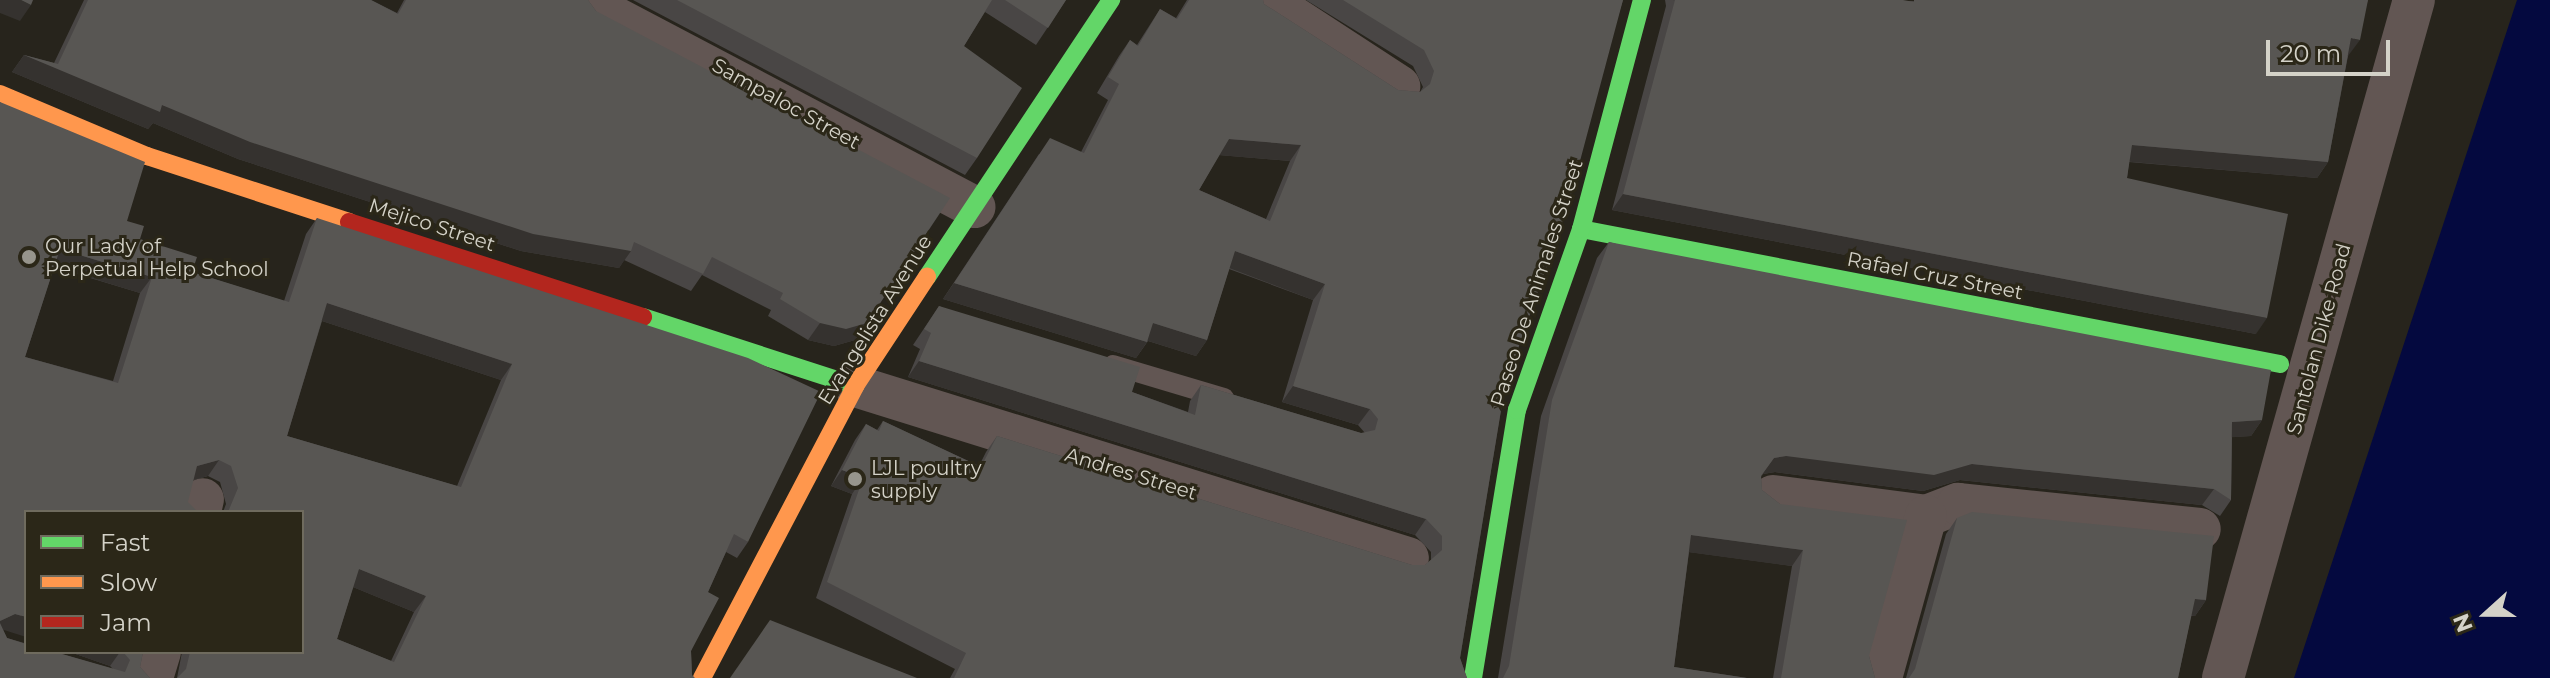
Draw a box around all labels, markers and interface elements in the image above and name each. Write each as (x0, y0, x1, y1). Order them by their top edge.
scale bar (2270, 24, 2394, 74)
text: 20 m (2280, 39, 2341, 68)
street label: Sampaloc Street (708, 53, 864, 155)
street label: Paseo De Animales Street (1486, 156, 1588, 410)
street label: Mejico Street (366, 193, 498, 257)
street label: Evangelista Avenue (813, 231, 937, 409)
place label: Our Lady of Perpetual Help School (45, 234, 269, 281)
street label: Santolan Dike Road (2282, 241, 2356, 437)
street label: Rafael Cruz Street (1845, 247, 2025, 305)
marker: Our Lady of Perpetual Help School (20, 248, 38, 266)
street label: Andres Street (1062, 443, 1200, 505)
place label: LJL poultry supply (871, 456, 981, 503)
marker: LJL poultry supply (846, 470, 864, 488)
legend (24, 510, 304, 654)
text: Fast (100, 528, 150, 557)
text: Slow (100, 568, 157, 597)
north arrow (2446, 574, 2526, 654)
text: Jam (100, 608, 152, 637)
text: N (2447, 610, 2479, 636)

